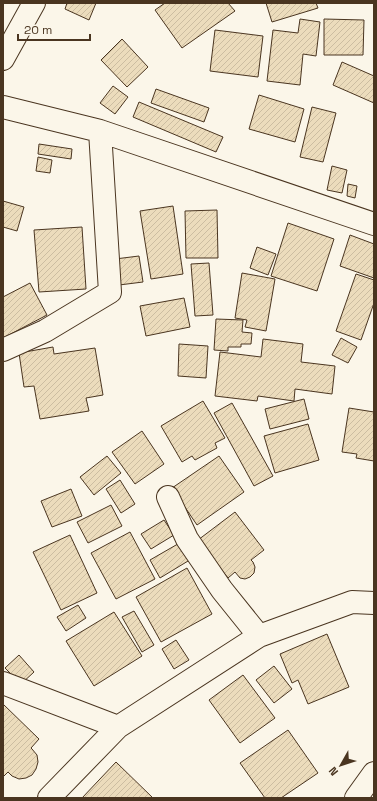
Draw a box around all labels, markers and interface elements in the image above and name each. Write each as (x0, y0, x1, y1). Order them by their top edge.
scale bar (18, 16, 90, 42)
text: 20 m (24, 22, 52, 38)
north arrow (321, 745, 361, 785)
text: N (325, 764, 341, 779)

